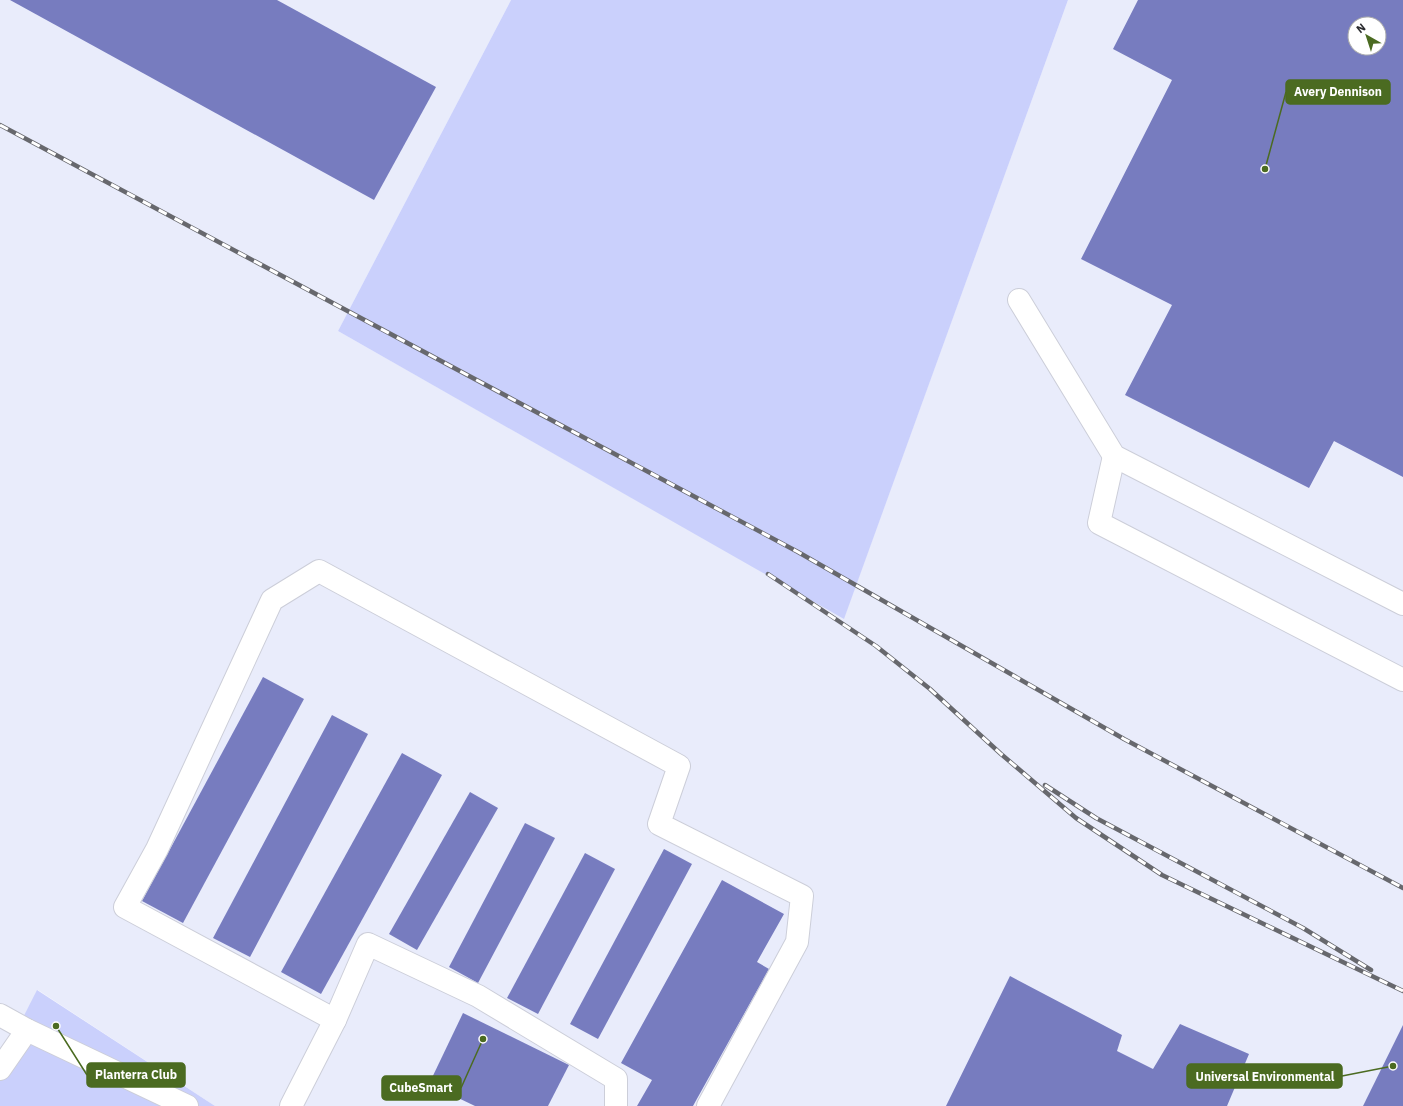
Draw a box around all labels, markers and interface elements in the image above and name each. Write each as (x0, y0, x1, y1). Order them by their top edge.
north arrow (1347, 16, 1387, 56)
text: N (1353, 20, 1368, 36)
callout: Avery Dennison (1286, 80, 1390, 104)
text: Avery Dennison (1294, 84, 1382, 99)
callout: Planterra Club (87, 1063, 185, 1087)
callout: Universal Environmental (1187, 1064, 1342, 1088)
text: Planterra Club (95, 1067, 177, 1082)
text: Universal Environmental (1196, 1069, 1335, 1084)
callout: CubeSmart (382, 1076, 461, 1100)
text: CubeSmart (389, 1080, 453, 1095)

